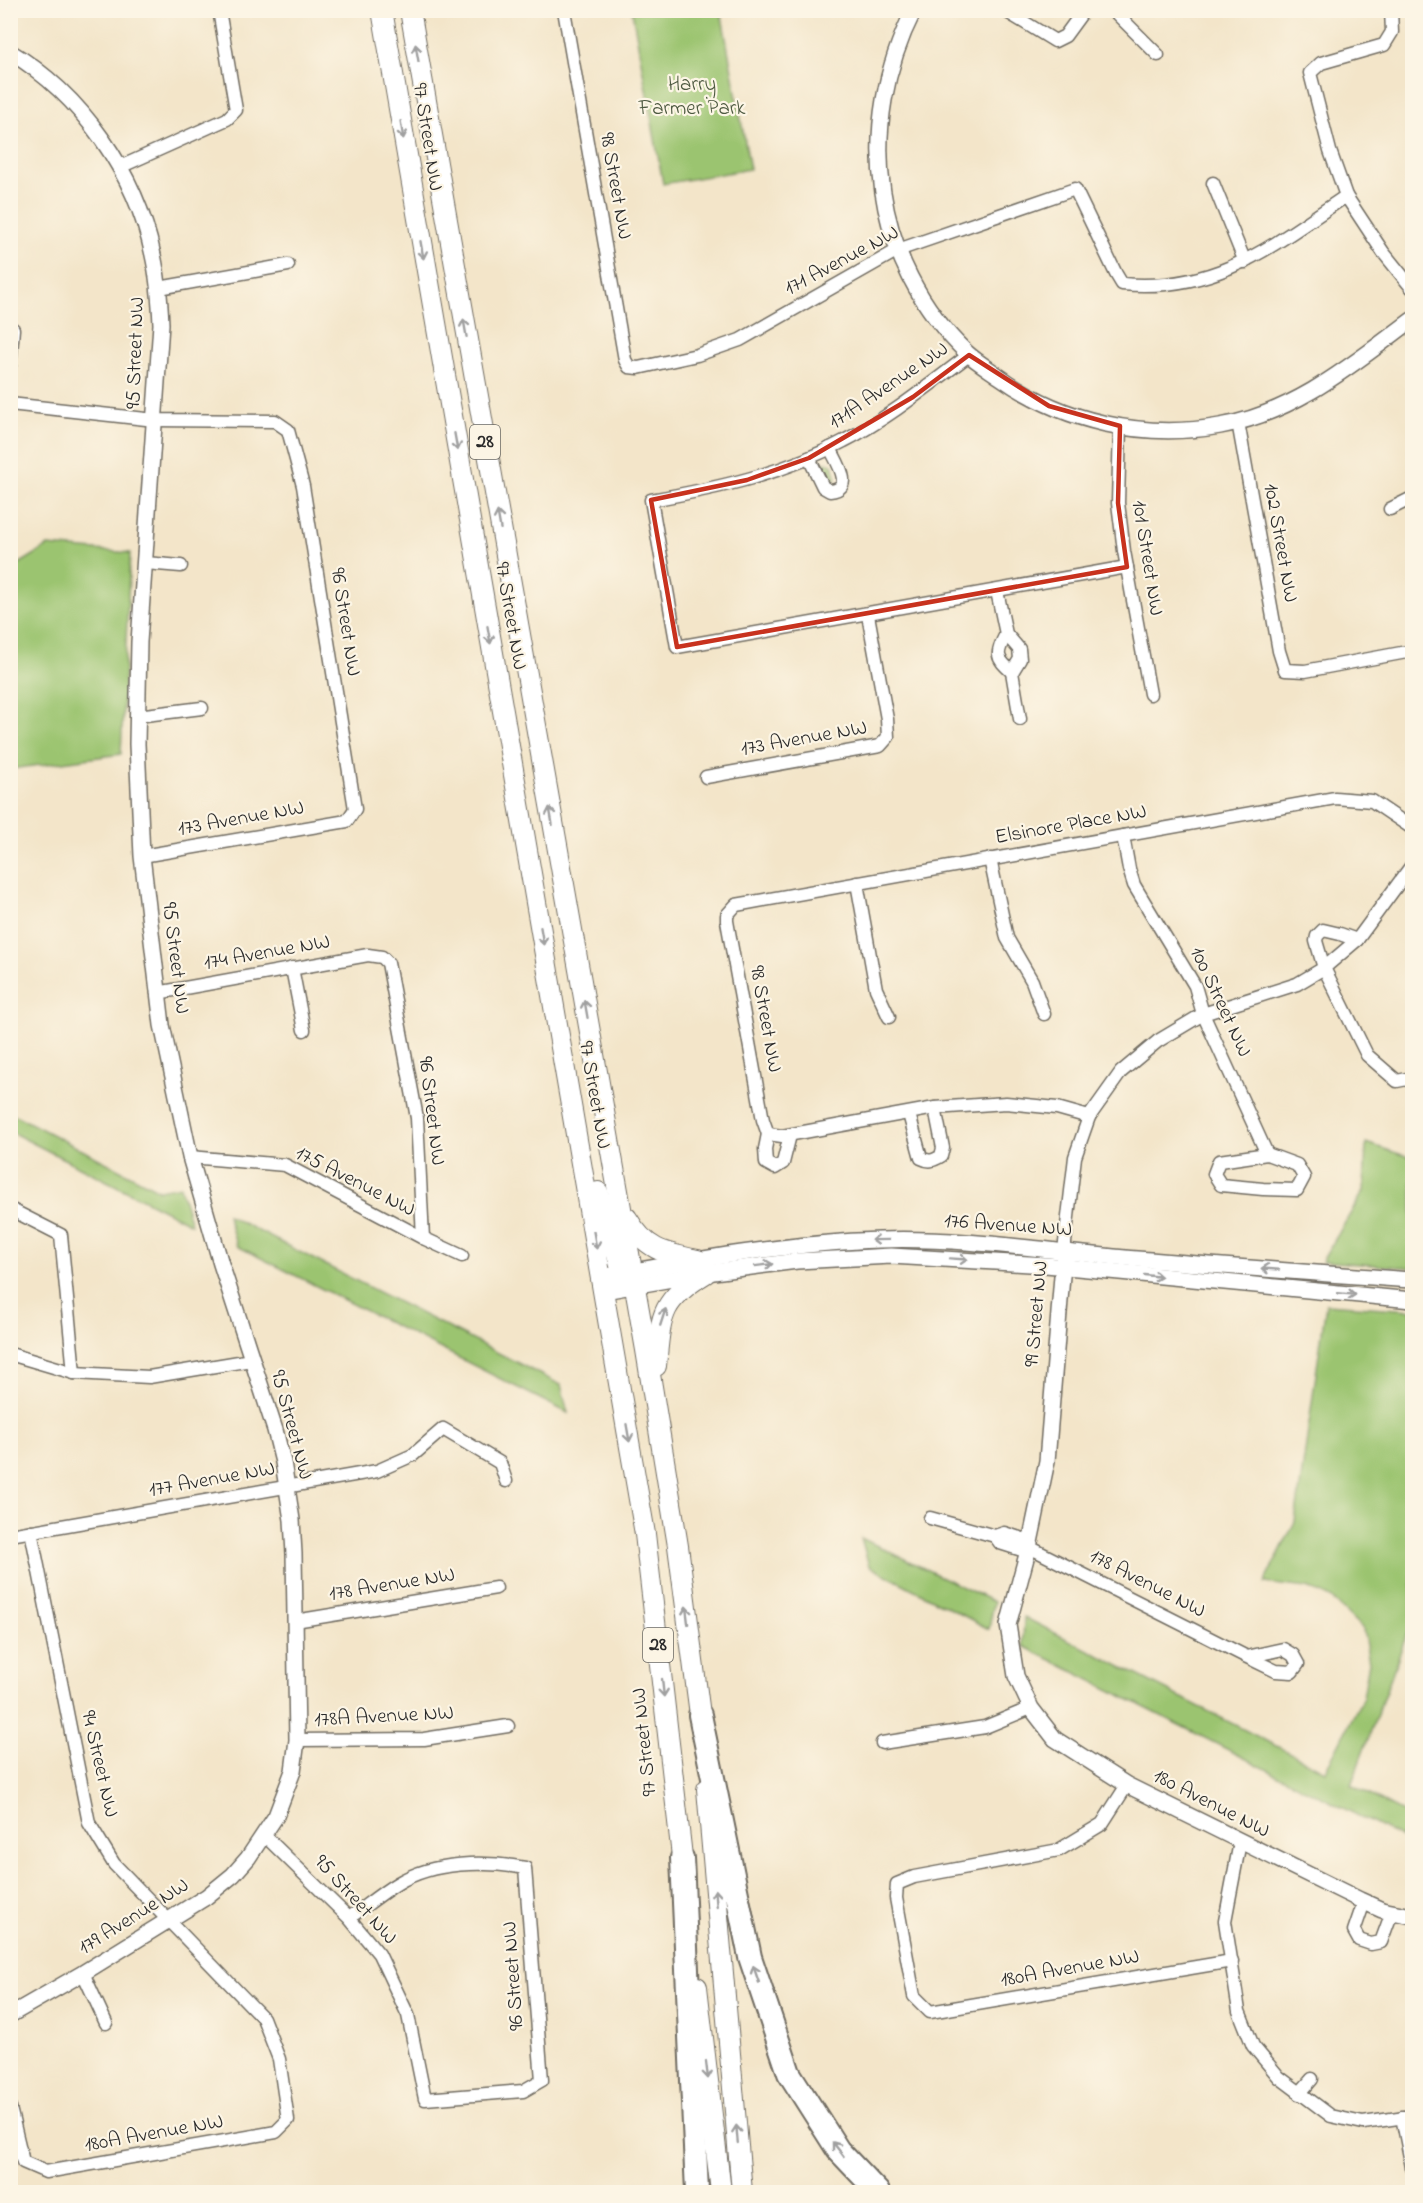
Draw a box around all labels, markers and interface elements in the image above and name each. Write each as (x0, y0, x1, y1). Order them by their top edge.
one-way arrow (411, 44, 422, 64)
park label: Harry Farmer Park (638, 70, 746, 124)
street label: 97 Street NW (404, 81, 450, 193)
one-way arrow (397, 120, 408, 140)
street label: 98 Street NW (591, 130, 639, 242)
street label: 171 Avenue NW (779, 218, 905, 304)
one-way arrow (417, 240, 428, 260)
street label: 95 Street NW (119, 296, 153, 410)
one-way arrow (460, 319, 471, 338)
street label: 171A Avenue NW (823, 335, 955, 437)
road number: 28 (470, 425, 500, 459)
one-way arrow (450, 432, 461, 452)
street label: 102 Street NW (1255, 481, 1305, 605)
street label: 101 Street NW (1123, 498, 1171, 618)
one-way arrow (493, 511, 504, 531)
street label: 97 Street NW (486, 560, 534, 672)
street label: 96 Street NW (322, 566, 368, 678)
one-way arrow (484, 624, 495, 644)
street label: 173 Avenue NW (738, 713, 870, 765)
street label: 173 Avenue NW (175, 793, 307, 845)
street label: Elsinore Place NW (993, 797, 1149, 853)
one-way arrow (545, 806, 556, 826)
street label: 95 Street NW (153, 900, 197, 1016)
one-way arrow (536, 926, 547, 945)
street label: 174 Avenue NW (201, 927, 333, 979)
street label: 100 Street NW (1181, 942, 1259, 1062)
street label: 98 Street NW (741, 963, 789, 1075)
one-way arrow (580, 999, 591, 1019)
street label: 97 Street NW (570, 1039, 618, 1151)
street label: 96 Street NW (409, 1055, 453, 1167)
street label: 175 Avenue NW (290, 1139, 420, 1225)
street label: 176 Avenue NW (943, 1207, 1073, 1245)
one-way arrow (590, 1230, 601, 1250)
one-way arrow (870, 1234, 890, 1246)
one-way arrow (948, 1254, 968, 1265)
one-way arrow (754, 1259, 774, 1270)
street label: 99 Street NW (1017, 1260, 1057, 1368)
one-way arrow (1261, 1264, 1281, 1275)
one-way arrow (1143, 1271, 1162, 1282)
one-way arrow (1337, 1289, 1357, 1300)
one-way arrow (658, 1308, 669, 1327)
street label: 95 Street NW (262, 1367, 320, 1483)
one-way arrow (623, 1422, 634, 1442)
street label: 177 Avenue NW (146, 1454, 278, 1506)
street label: 178 Avenue NW (1084, 1542, 1210, 1626)
street label: 178 Avenue NW (327, 1560, 457, 1610)
one-way arrow (681, 1606, 692, 1626)
road number: 28 (643, 1628, 673, 1662)
one-way arrow (658, 1678, 669, 1698)
street label: 97 Street NW (624, 1686, 666, 1798)
street label: 178A Avenue NW (313, 1698, 455, 1736)
street label: 94 Street NW (72, 1708, 126, 1820)
street label: 180 Avenue NW (1147, 1762, 1275, 1846)
street label: 95 Street NW (306, 1848, 404, 1952)
street label: 179 Avenue NW (73, 1871, 195, 1963)
one-way arrow (710, 1889, 721, 1909)
street label: 96 Street NW (495, 1920, 533, 2032)
street label: 180A Avenue NW (998, 1942, 1142, 1996)
one-way arrow (749, 1965, 760, 1984)
one-way arrow (702, 2059, 713, 2079)
street label: 180A Avenue NW (82, 2107, 226, 2161)
one-way arrow (731, 2125, 742, 2145)
one-way arrow (832, 2142, 845, 2158)

